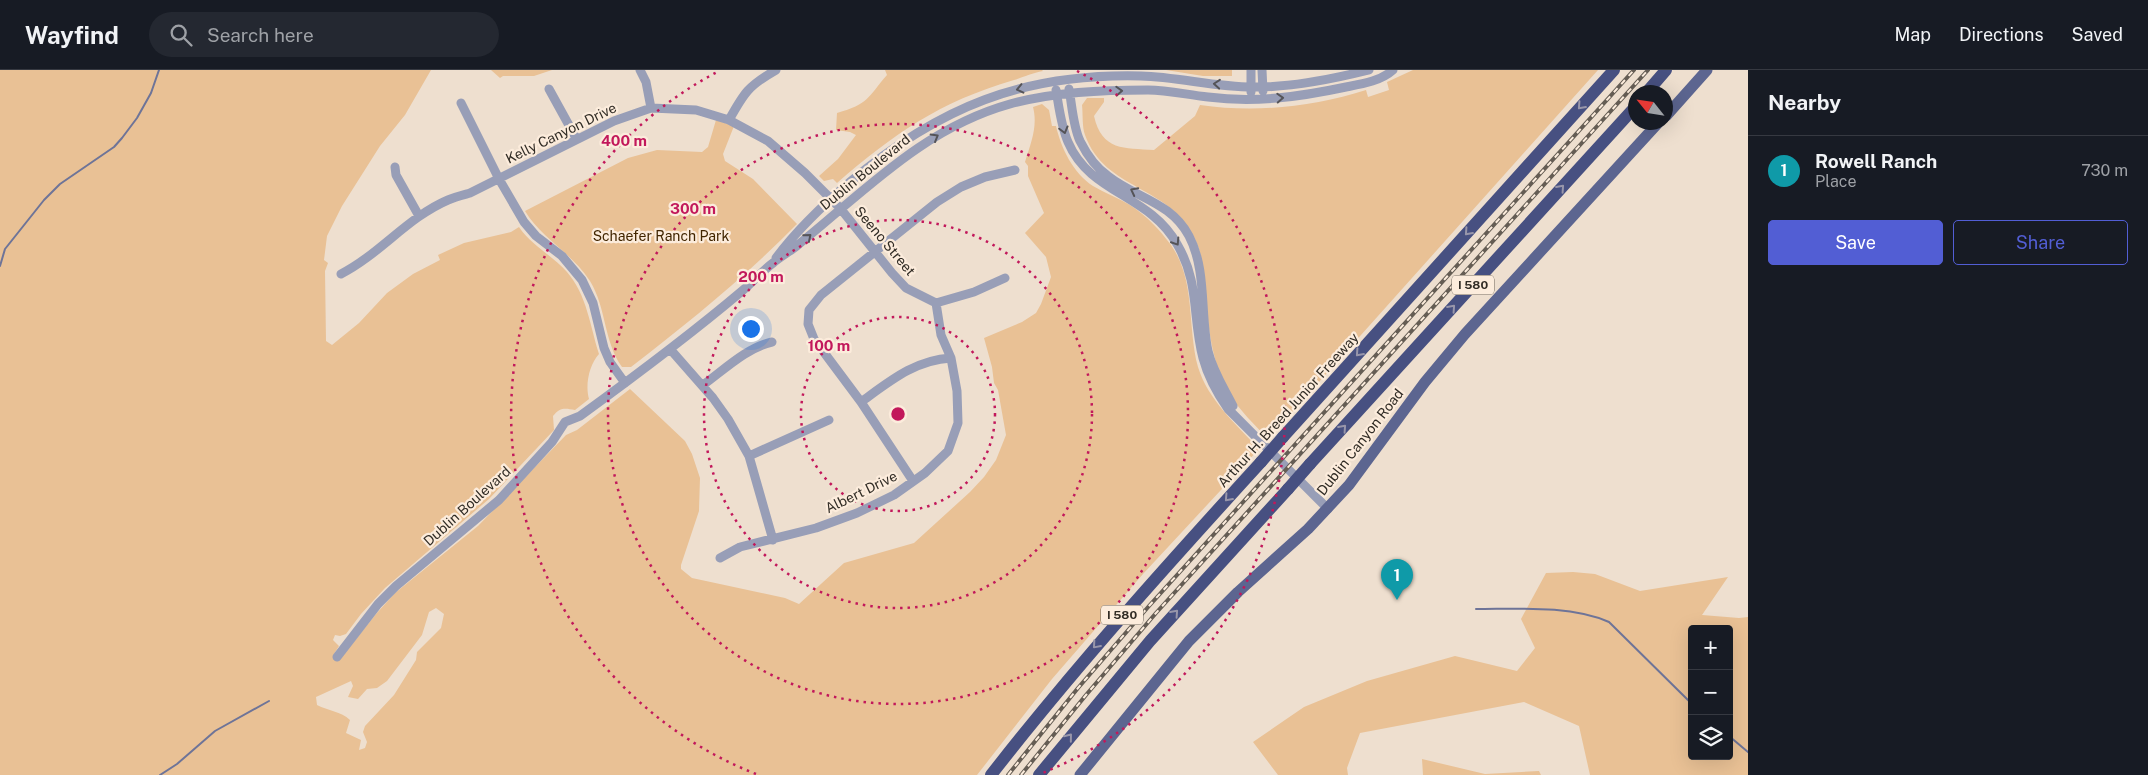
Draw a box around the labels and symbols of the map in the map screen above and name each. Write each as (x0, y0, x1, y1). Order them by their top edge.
one-way arrow (1213, 79, 1221, 90)
one-way arrow (1015, 83, 1024, 94)
north arrow (1628, 85, 1673, 130)
one-way arrow (1115, 86, 1123, 96)
one-way arrow (1277, 93, 1285, 104)
street label: Kelly Canyon Drive (503, 99, 619, 167)
one-way arrow (1578, 101, 1587, 110)
one-way arrow (1058, 126, 1069, 135)
street label: Dublin Boulevard (817, 131, 913, 213)
text: 400 m (601, 132, 647, 149)
one-way arrow (929, 133, 938, 143)
one-way arrow (1555, 184, 1564, 193)
one-way arrow (1130, 187, 1139, 197)
text: 300 m (670, 200, 716, 217)
street label: Seeno Street (851, 203, 919, 279)
one-way arrow (1464, 226, 1473, 235)
park label: Schaefer Ranch Park (593, 228, 729, 244)
one-way arrow (802, 235, 811, 243)
one-way arrow (1169, 237, 1179, 246)
text: 200 m (738, 268, 784, 285)
road number: I 580 (1452, 276, 1494, 294)
one-way arrow (1446, 304, 1455, 313)
your location (738, 316, 764, 342)
street label: Arthur H. Breed Junior Freeway (1214, 329, 1362, 491)
text: 100 m (808, 337, 850, 354)
one-way arrow (1356, 348, 1365, 357)
street label: Dublin Canyon Road (1314, 386, 1406, 498)
centre of rings (889, 405, 907, 423)
one-way arrow (1337, 425, 1346, 434)
street label: Dublin Boulevard (420, 463, 514, 549)
street label: Albert Drive (822, 468, 900, 516)
one-way arrow (1225, 492, 1234, 501)
pin: 1 (1381, 559, 1413, 600)
road number: I 580 (1101, 606, 1143, 624)
one-way arrow (1169, 610, 1178, 619)
one-way arrow (1093, 639, 1102, 648)
one-way arrow (1064, 734, 1072, 743)

